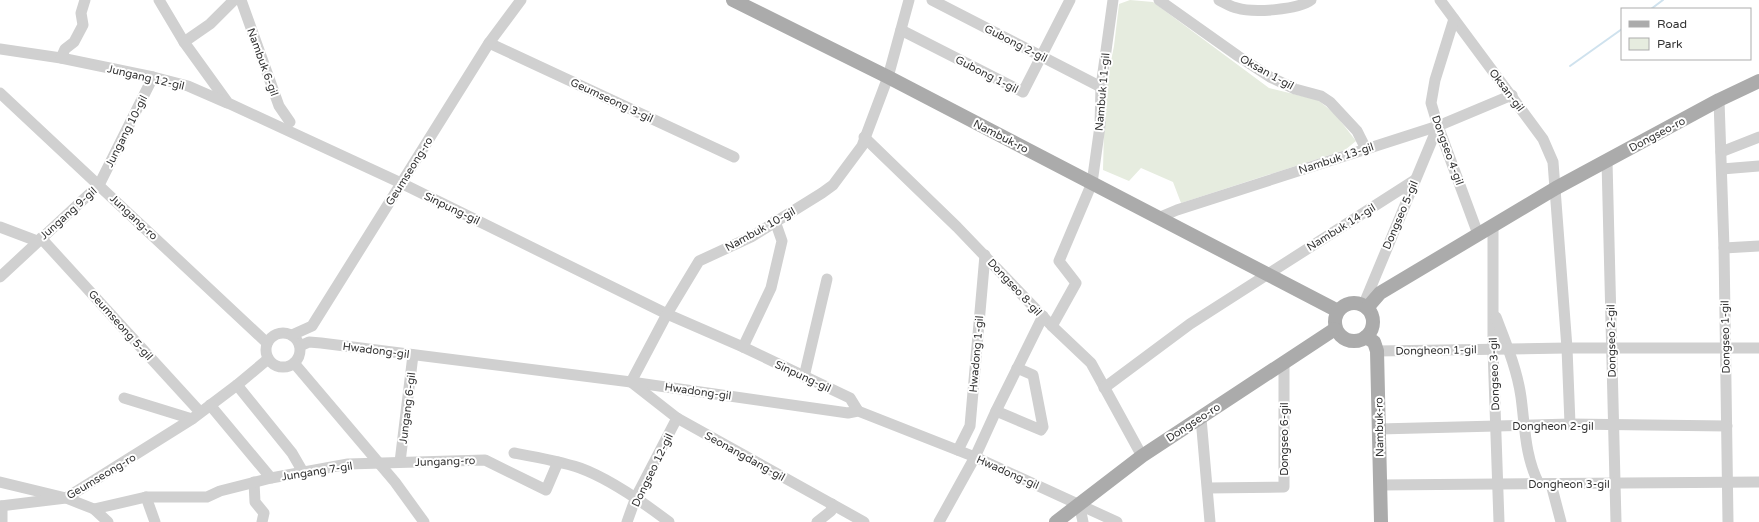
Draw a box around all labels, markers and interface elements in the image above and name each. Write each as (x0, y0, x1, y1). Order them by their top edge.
legend (1621, 8, 1751, 60)
text: Road (1657, 17, 1687, 31)
street label: Gubong 2-gil (982, 22, 1049, 65)
street label: Nambuk 6-gil (244, 26, 281, 98)
text: Park (1657, 37, 1683, 51)
street label: Nambuk 11-gil (1093, 52, 1112, 132)
street label: Oksan 1-gil (1238, 52, 1296, 93)
street label: Gubong 1-gil (953, 53, 1020, 96)
street label: Jungang 12-gil (106, 62, 186, 93)
street label: Oksan-gil (1486, 66, 1527, 114)
street label: Geumseong 3-gil (568, 76, 655, 125)
street label: Jungang 10-gil (103, 93, 150, 169)
street label: Dongseo 4-gil (1429, 113, 1466, 187)
street label: Dongseo-ro (1627, 114, 1688, 155)
street label: Nambuk-ro (971, 117, 1031, 156)
street label: Geumseong-ro (383, 134, 436, 208)
street label: Nambuk 13-gil (1297, 140, 1375, 177)
street label: Dongseo 5-gil (1380, 179, 1421, 251)
street label: Jungang 9-gil (37, 184, 99, 242)
street label: Sinpung-gil (422, 189, 482, 228)
street label: Jungang-ro (107, 192, 160, 243)
street label: Nambuk 14-gil (1305, 201, 1378, 254)
street label: Nambuk 10-gil (723, 205, 798, 254)
street label: Dongseo 8-gil (985, 256, 1044, 319)
street label: Geumseong 5-gil (86, 288, 156, 363)
street label: Dongseo 1-gil (1718, 300, 1733, 374)
street label: Dongseo 2-gil (1604, 304, 1619, 378)
street label: Hwadong 1-gil (967, 315, 986, 393)
street label: Dongseo 3-gil (1487, 337, 1502, 411)
street label: Hwadong-gil (342, 340, 410, 361)
street label: Dongheon 1-gil (1395, 343, 1477, 358)
street label: Sinpung-gil (773, 358, 833, 395)
street label: Jungang 6-gil (397, 372, 418, 445)
street label: Hwadong-gil (664, 380, 732, 403)
street label: Nambuk-ro (1372, 397, 1387, 457)
street label: Dongseo-ro (1164, 400, 1223, 445)
street label: Dongseo 6-gil (1278, 402, 1291, 476)
street label: Dongheon 2-gil (1512, 420, 1594, 433)
street label: Seonangdang-gil (702, 429, 787, 484)
street label: Dongseo 12-gil (629, 431, 676, 509)
street label: Geumseong-ro (64, 451, 138, 502)
street label: Hwadong-gil (974, 453, 1041, 492)
street label: Jungang-ro (415, 454, 476, 469)
street label: Jungang 7-gil (281, 459, 354, 484)
street label: Dongheon 3-gil (1528, 478, 1610, 491)

